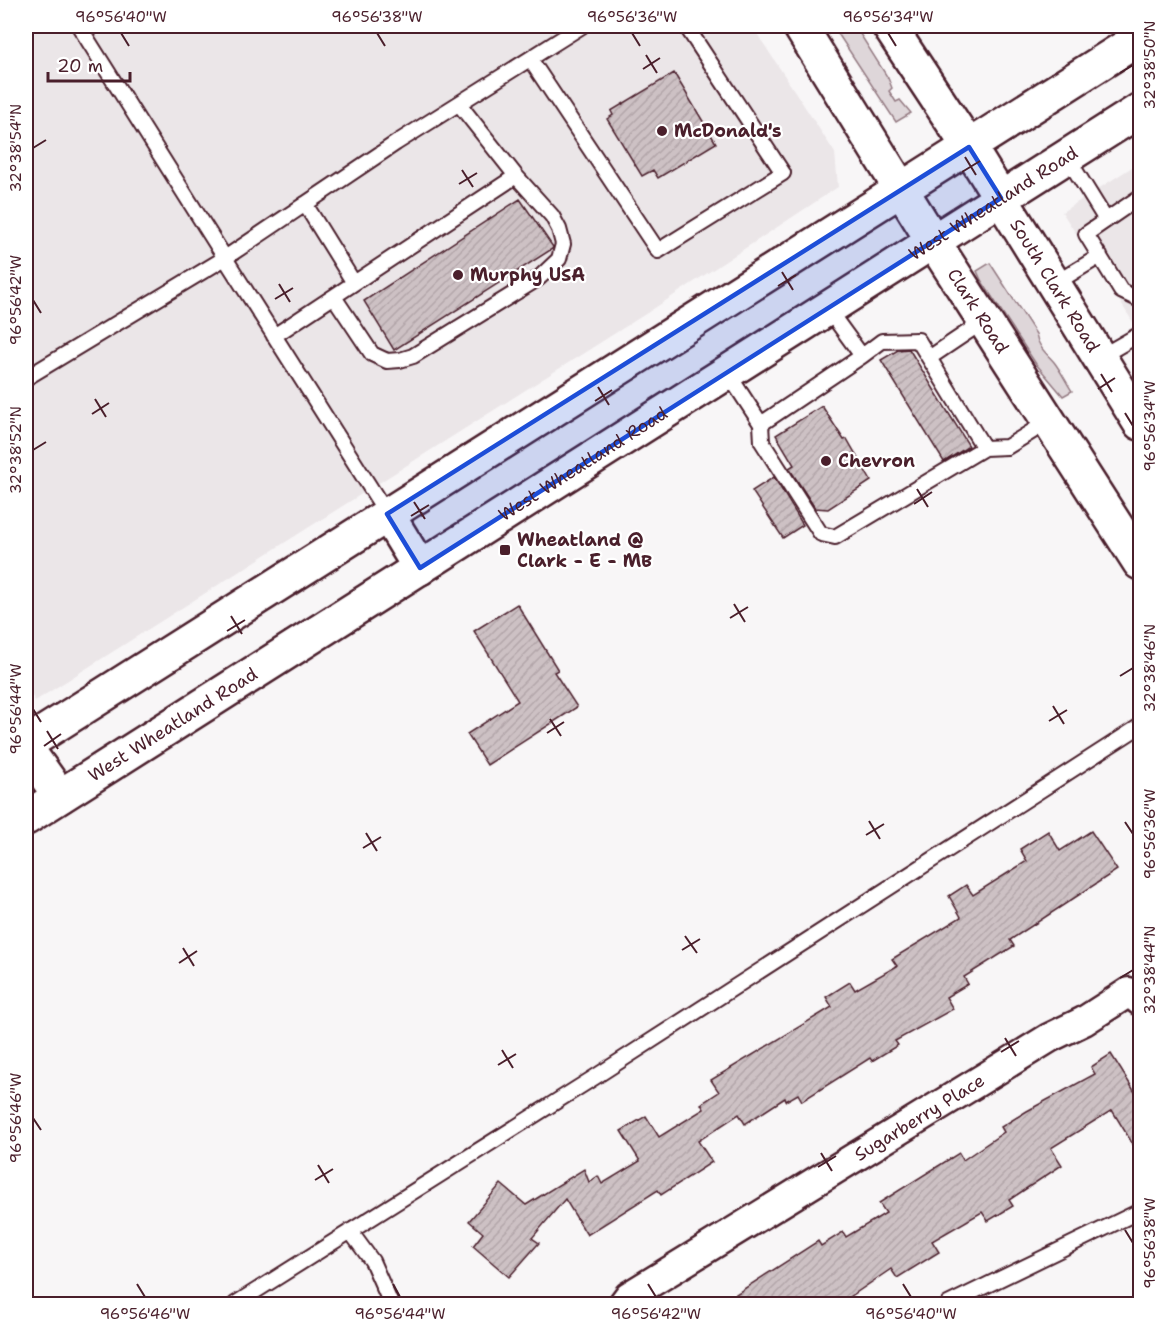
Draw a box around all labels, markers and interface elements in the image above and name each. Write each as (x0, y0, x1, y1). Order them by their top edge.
text: 96°56'40"W (75, 7, 167, 27)
text: 96°56'38"W (331, 7, 423, 27)
text: 96°56'36"W (587, 7, 677, 27)
text: 96°56'34"W (842, 7, 934, 27)
text: 32°38'50"N (1140, 20, 1160, 110)
scale bar (48, 45, 130, 83)
text: 20 m (57, 54, 103, 78)
text: 32°38'54"N (6, 104, 26, 192)
place label: McDonald's (674, 119, 781, 143)
marker: McDonald's (655, 124, 669, 138)
street label: West Wheatland Road (904, 141, 1082, 266)
street label: South Clark Road (1004, 214, 1105, 357)
text: 96°56'42"W (6, 255, 26, 345)
place label: Murphy USA (470, 263, 585, 287)
street label: Clark Road (942, 264, 1014, 358)
marker: Murphy USA (451, 268, 465, 282)
text: 96°56'34"W (1140, 380, 1160, 472)
street label: West Wheatland Road (494, 401, 672, 527)
text: 32°38'52"N (6, 406, 26, 494)
place label: Chevron (838, 449, 915, 473)
marker: Chevron (819, 454, 833, 468)
place label: Wheatland @ Clark - E - MB (517, 528, 652, 573)
marker: Wheatland @ Clark - E - MB (498, 543, 512, 557)
text: 32°38'46"N (1140, 624, 1160, 712)
street label: West Wheatland Road (84, 662, 262, 787)
text: 96°56'44"W (6, 663, 26, 755)
text: 96°56'36"W (1140, 789, 1160, 879)
text: 32°38'44"N (1140, 925, 1160, 1015)
street label: Sugarberry Place (850, 1068, 989, 1167)
text: 96°56'46"W (6, 1073, 26, 1163)
text: 96°56'38"W (1140, 1197, 1160, 1289)
text: 96°56'46"W (100, 1304, 190, 1324)
text: 96°56'44"W (354, 1304, 446, 1324)
text: 96°56'42"W (611, 1304, 701, 1324)
text: 96°56'40"W (865, 1304, 957, 1324)

